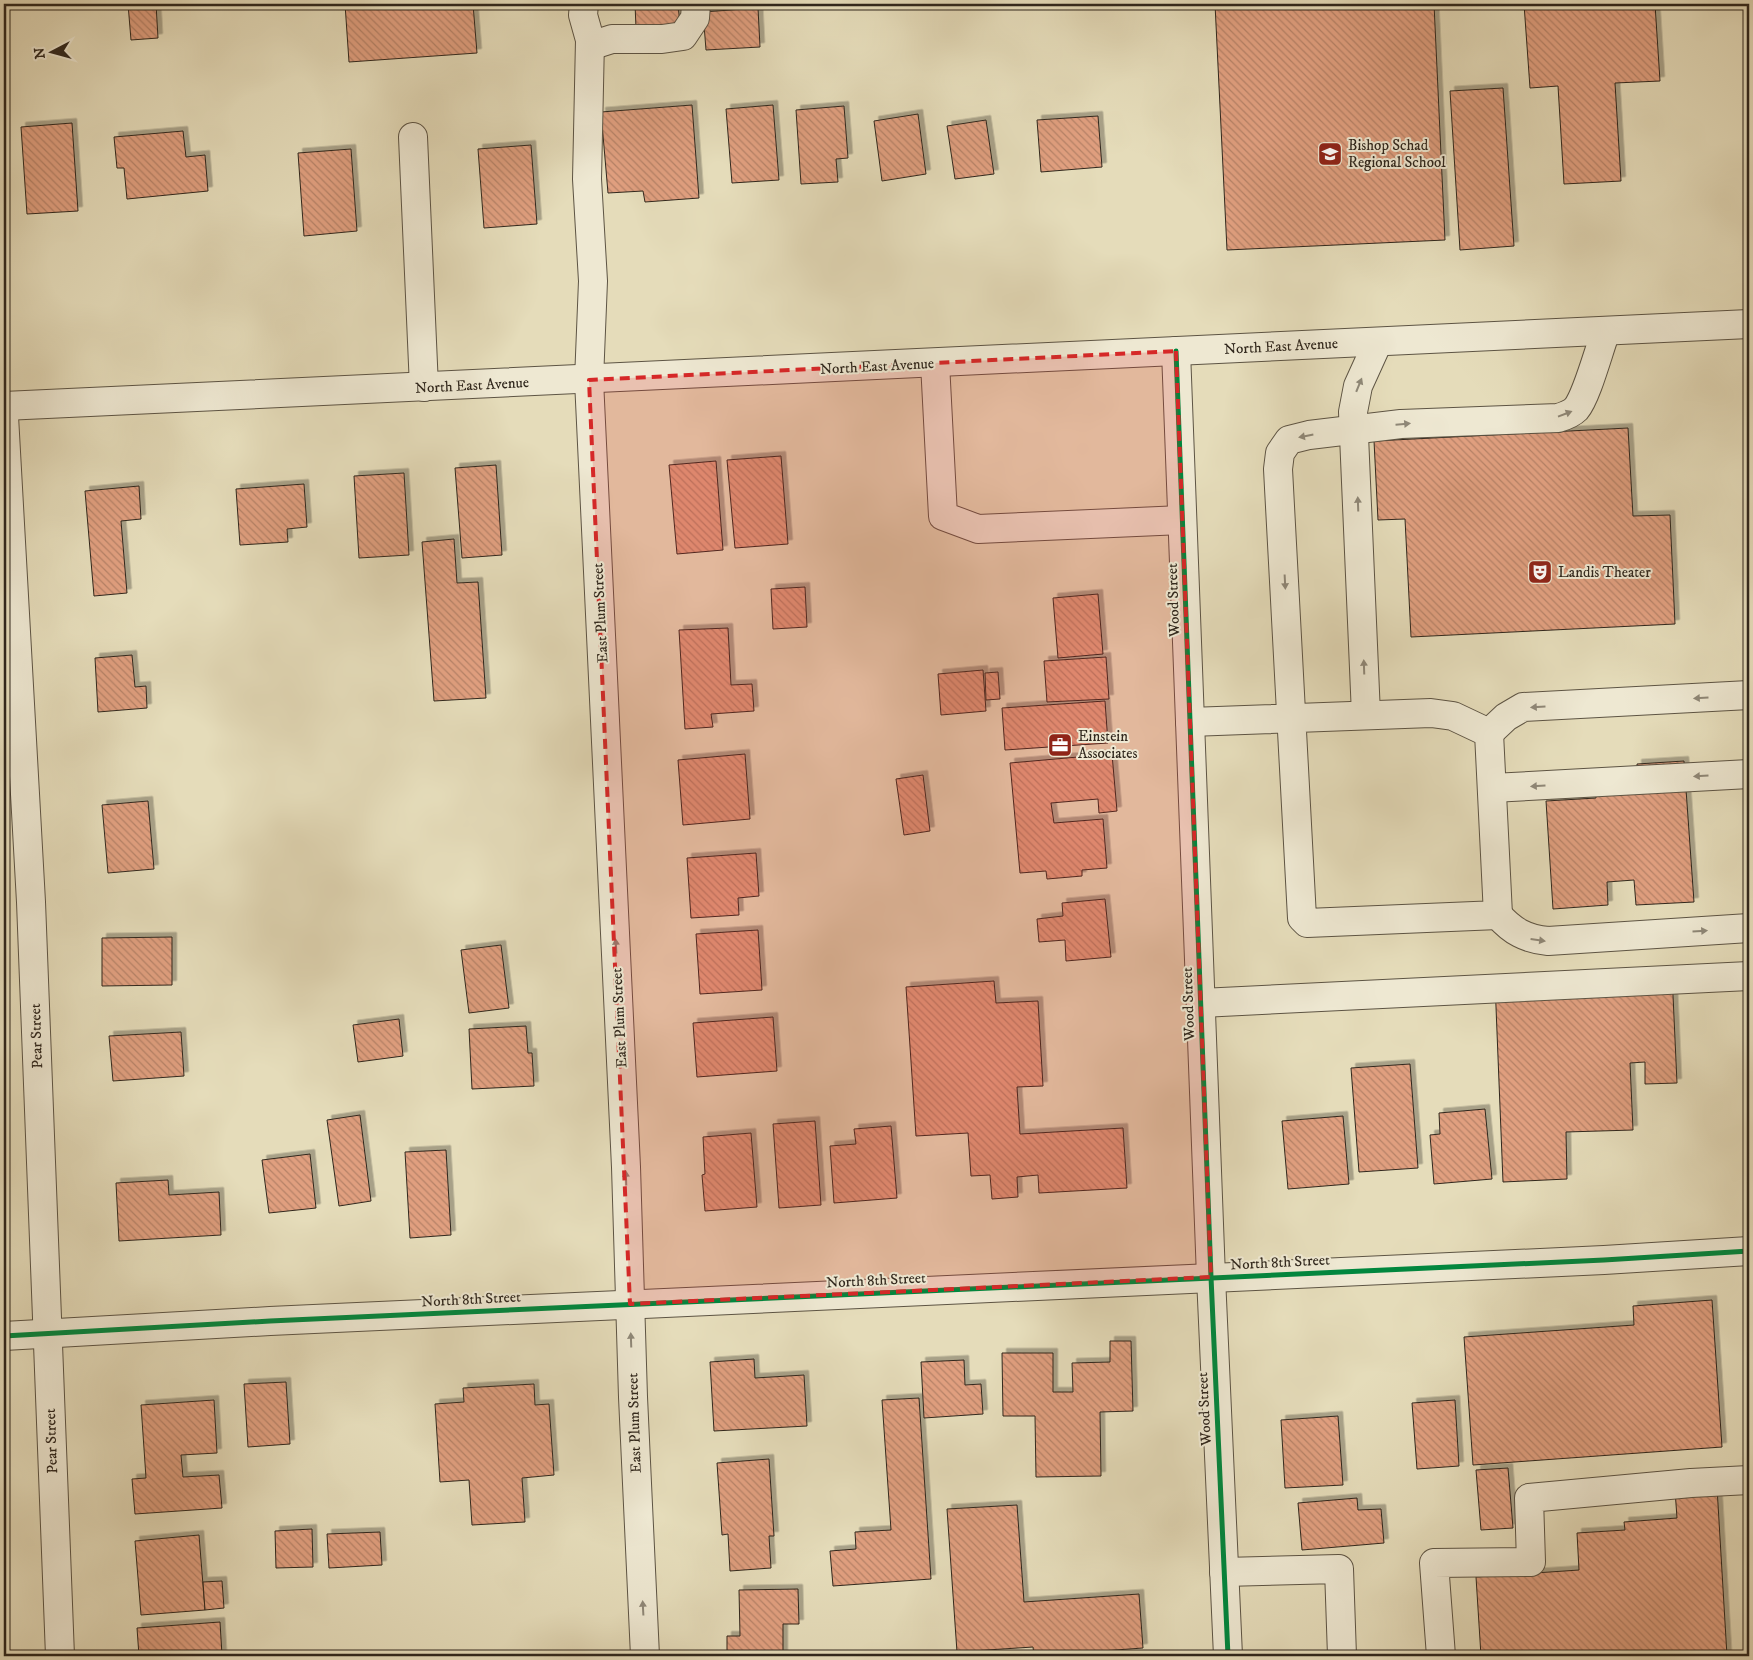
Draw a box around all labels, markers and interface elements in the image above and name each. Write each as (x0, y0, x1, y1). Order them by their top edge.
north arrow (28, 28, 78, 78)
text: N (30, 46, 50, 60)
place label: Bishop Schad Regional School (1348, 136, 1446, 172)
school or university icon: Bishop Schad Regional School (1317, 141, 1343, 167)
street label: North East Avenue (1224, 334, 1338, 359)
street label: North East Avenue (820, 354, 934, 379)
street label: North East Avenue (415, 373, 529, 398)
one-way arrow (1355, 377, 1363, 392)
one-way arrow (1557, 410, 1572, 419)
one-way arrow (1395, 420, 1411, 428)
one-way arrow (1299, 432, 1314, 440)
one-way arrow (1353, 496, 1361, 512)
theatre icon: Landis Theater (1527, 559, 1553, 585)
street label: East Plum Street (588, 562, 613, 664)
street label: Wood Street (1163, 563, 1184, 638)
place label: Landis Theater (1558, 563, 1651, 582)
one-way arrow (1281, 574, 1289, 590)
one-way arrow (1360, 658, 1368, 674)
one-way arrow (1692, 694, 1708, 702)
one-way arrow (1530, 703, 1546, 711)
place label: Einstein Associates (1078, 727, 1138, 763)
office icon: Einstein Associates (1047, 732, 1073, 758)
one-way arrow (1692, 773, 1708, 781)
one-way arrow (1530, 782, 1546, 790)
one-way arrow (1692, 927, 1708, 935)
one-way arrow (1530, 936, 1546, 944)
one-way arrow (611, 937, 619, 953)
street label: East Plum Street (607, 967, 632, 1069)
street label: Wood Street (1178, 967, 1199, 1042)
street label: Pear Street (26, 1003, 47, 1069)
one-way arrow (622, 1170, 630, 1186)
street label: North 8th Street (1230, 1250, 1330, 1275)
street label: North 8th Street (826, 1268, 926, 1293)
street label: North 8th Street (421, 1287, 521, 1312)
one-way arrow (627, 1332, 635, 1348)
street label: Wood Street (1193, 1371, 1216, 1447)
street label: East Plum Street (623, 1372, 646, 1473)
street label: Pear Street (41, 1408, 62, 1474)
one-way arrow (638, 1599, 646, 1615)

